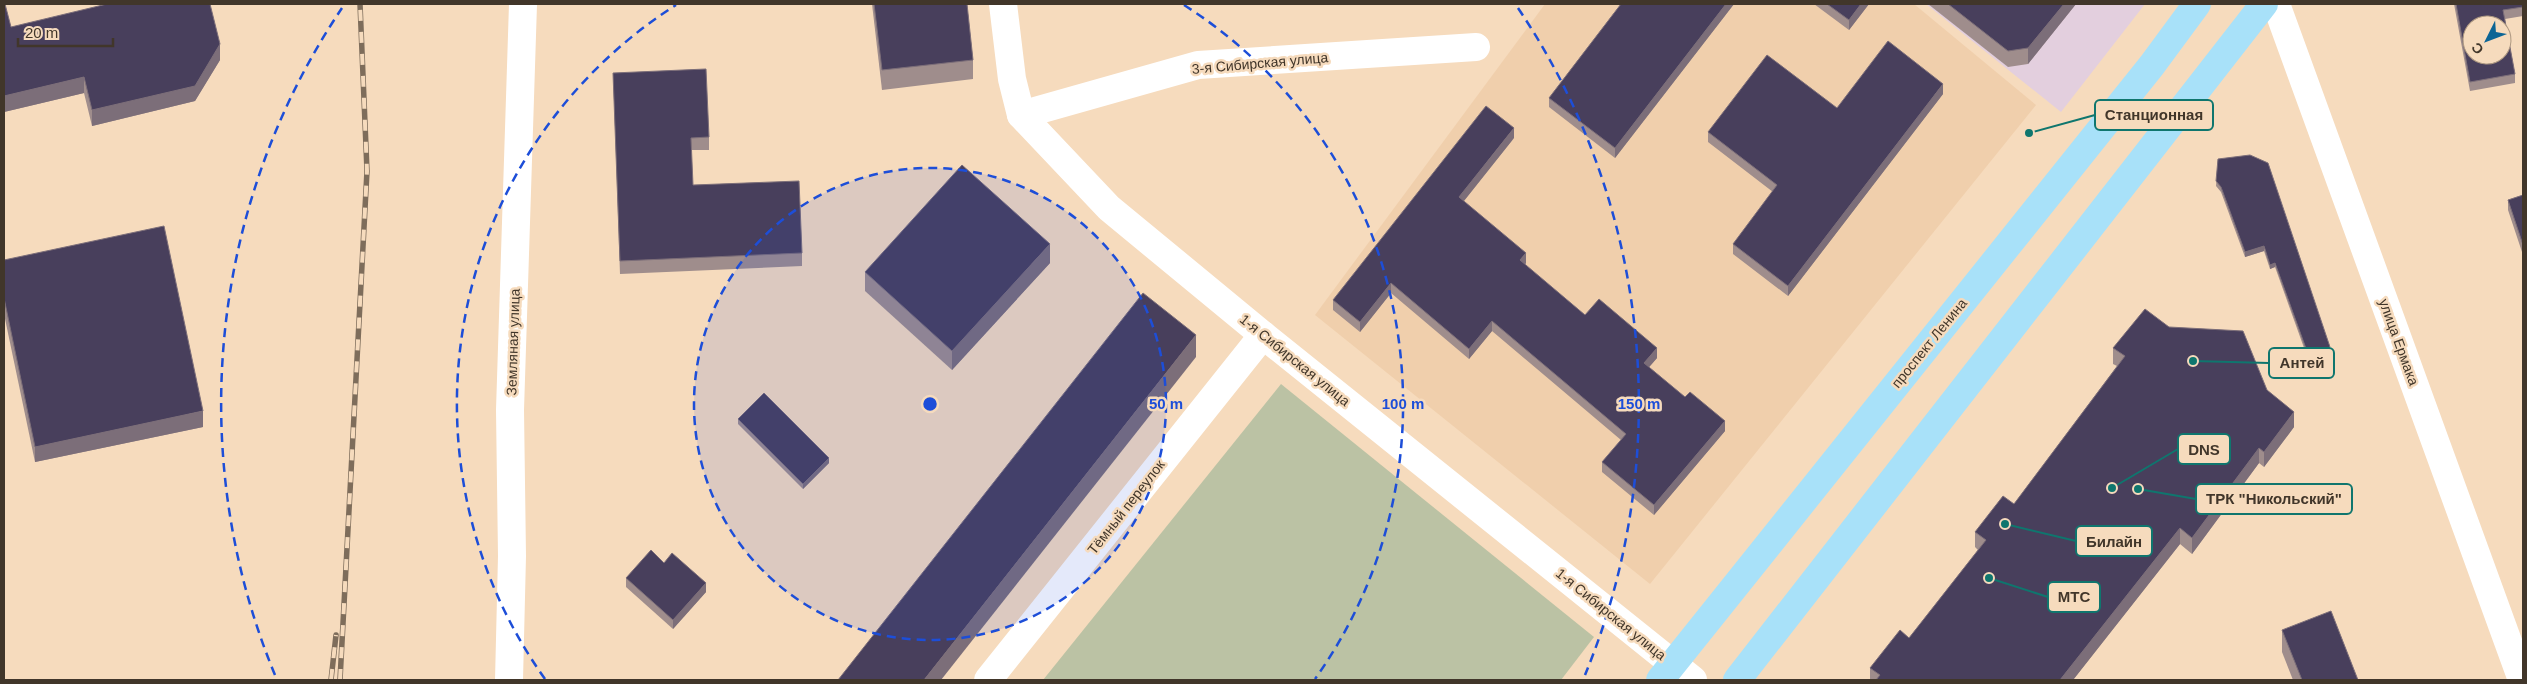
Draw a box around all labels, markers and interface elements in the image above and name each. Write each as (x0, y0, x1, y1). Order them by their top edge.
scale bar (18, 15, 112, 47)
north arrow (2462, 15, 2512, 65)
text: 20 m (25, 24, 58, 41)
text: С (2468, 40, 2487, 58)
street label: 3-я Сибирская улица (1191, 49, 1329, 77)
callout: Станционная (2095, 100, 2213, 130)
text: Станционная (2105, 106, 2203, 123)
street label: Земляная улица (503, 288, 523, 396)
street label: проспект Ленина (1888, 295, 1970, 391)
street label: улица Ермака (2376, 296, 2422, 388)
street label: 1-я Сибирская улица (1237, 311, 1353, 409)
callout: Антей (2269, 348, 2334, 378)
text: Антей (2280, 354, 2324, 371)
centre of rings (921, 395, 939, 413)
text: 50 m (1149, 395, 1183, 412)
text: 100 m (1382, 395, 1424, 412)
text: 150 m (1618, 395, 1660, 412)
callout: DNS (2178, 434, 2230, 464)
text: DNS (2188, 441, 2220, 458)
street label: Тёмный переулок (1084, 456, 1168, 557)
callout: ТРК "Никольский" (2196, 484, 2352, 514)
text: ТРК "Никольский" (2206, 490, 2342, 507)
callout: Билайн (2076, 526, 2152, 556)
text: Билайн (2086, 533, 2142, 550)
street label: 1-я Сибирская улица (1553, 565, 1669, 663)
callout: МТС (2048, 582, 2100, 612)
text: МТС (2058, 588, 2090, 605)

